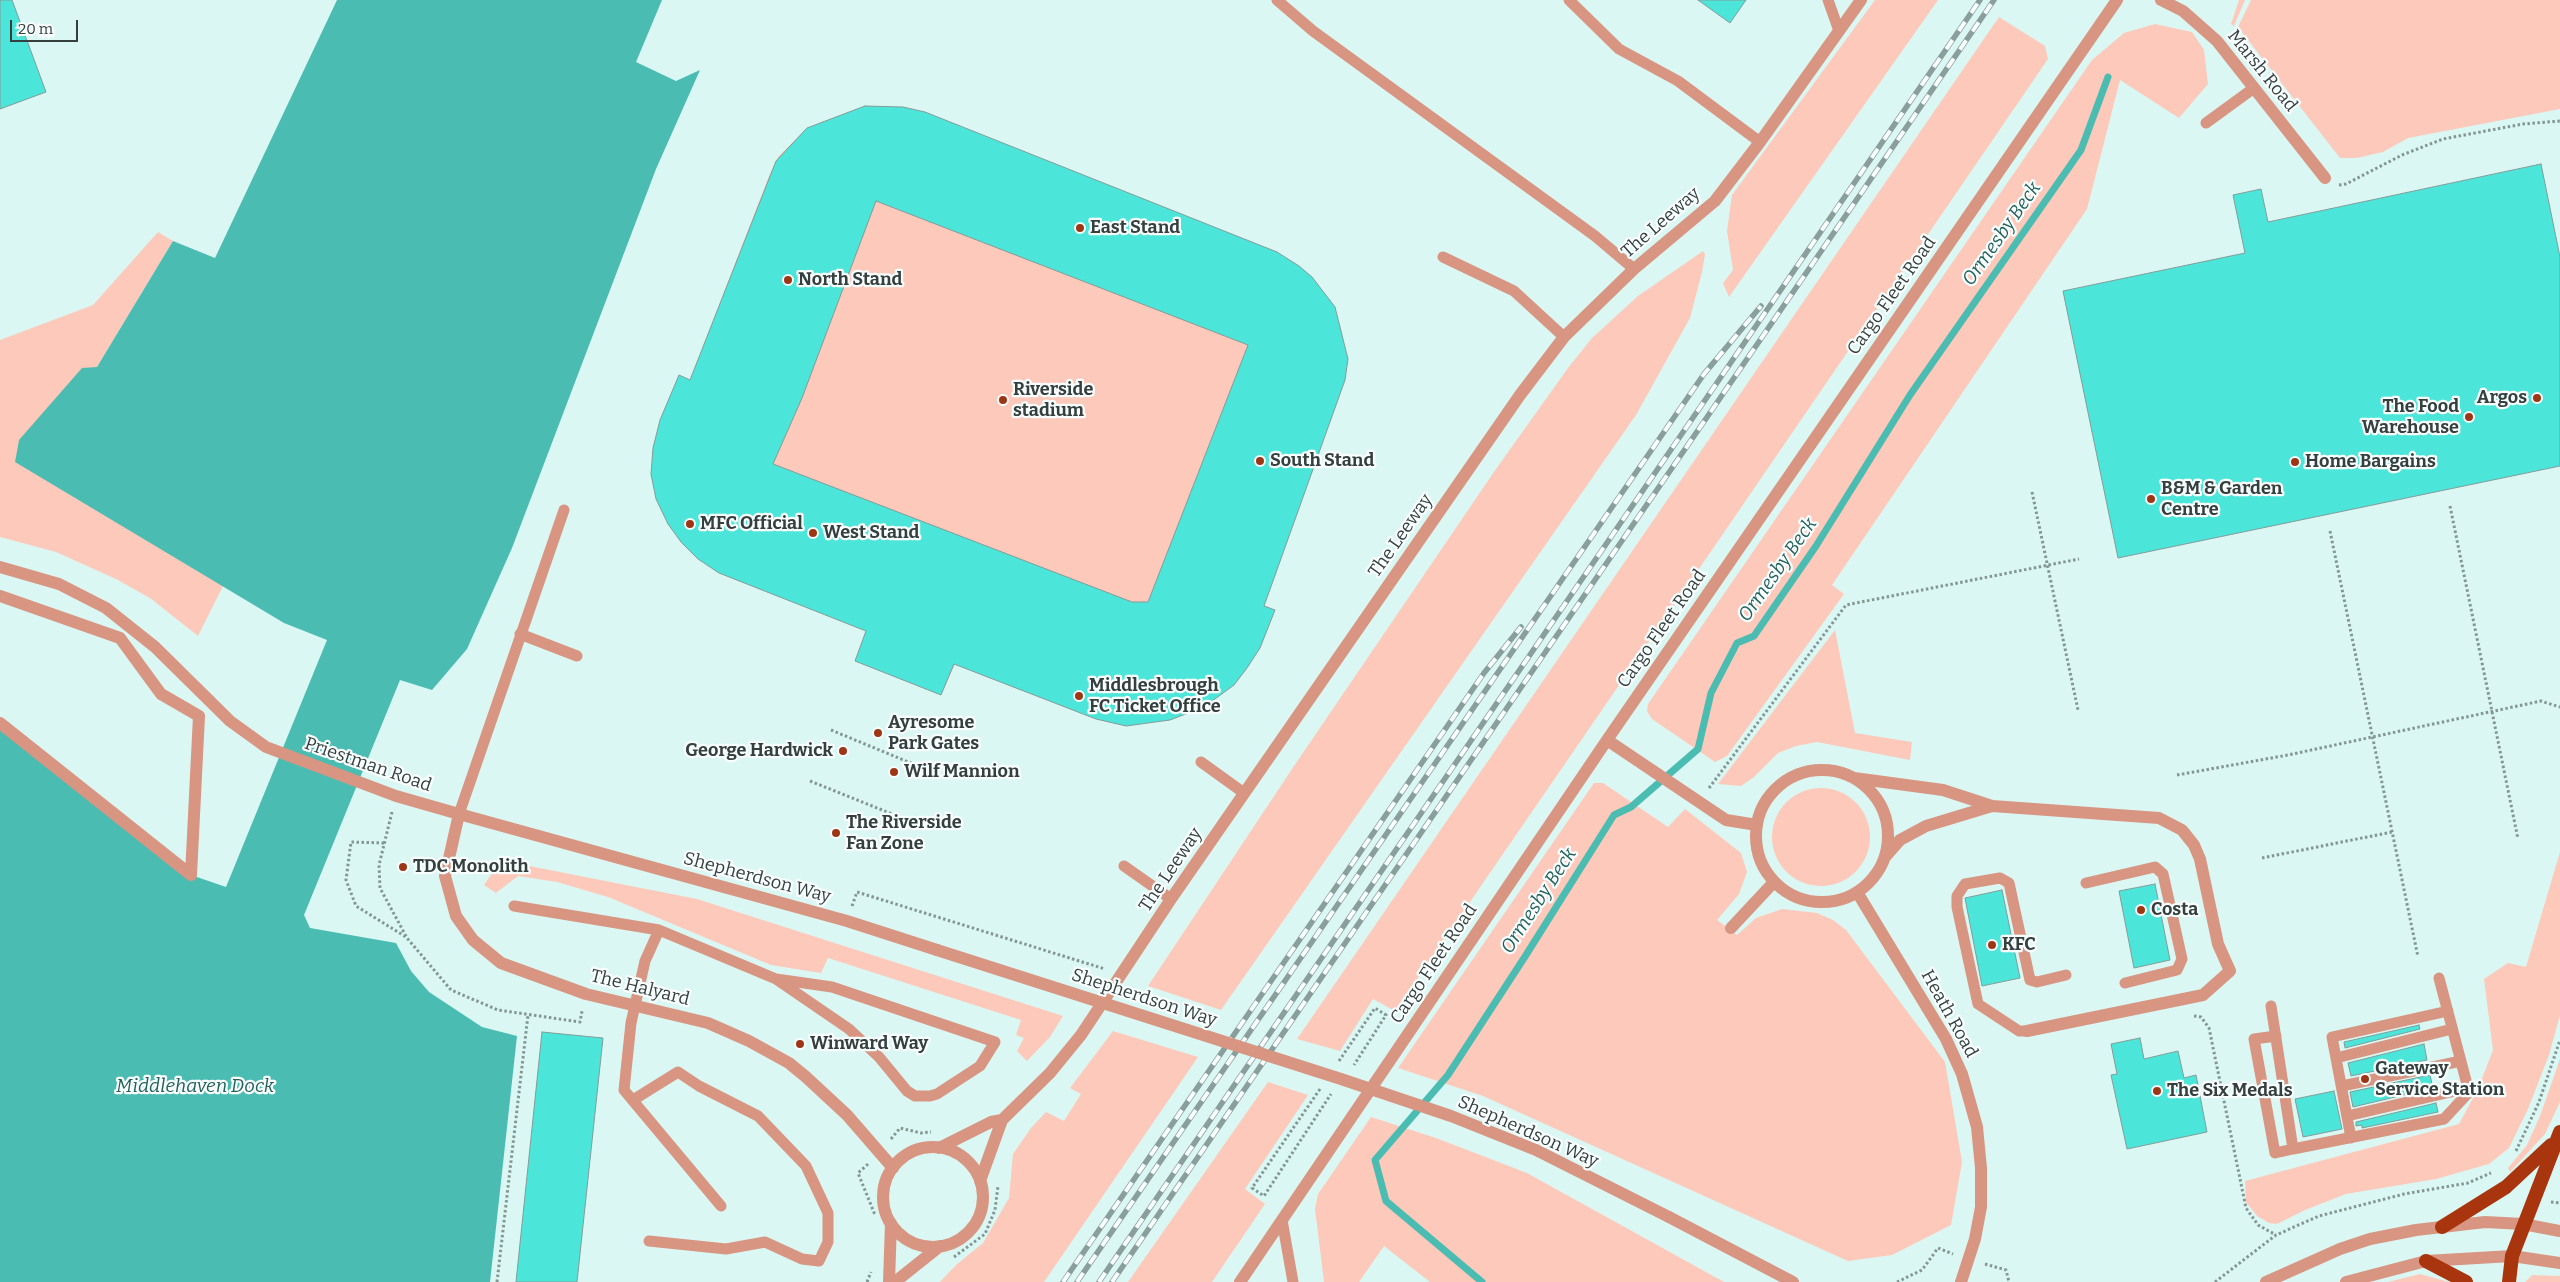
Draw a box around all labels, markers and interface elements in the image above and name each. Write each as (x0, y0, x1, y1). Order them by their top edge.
scale bar (12, 10, 80, 42)
text: 20 m (18, 20, 53, 38)
street label: Marsh Road (2222, 26, 2302, 116)
water label: Ormesby Beck (1958, 178, 2046, 290)
street label: The Leeway (1617, 183, 1705, 263)
place label: East Stand (1090, 217, 1180, 239)
marker: East Stand (1074, 222, 1086, 234)
street label: Cargo Fleet Road (1843, 233, 1941, 359)
place label: North Stand (798, 269, 902, 291)
marker: North Stand (782, 274, 794, 286)
place label: Riverside stadium (1013, 379, 1093, 422)
place label: Argos (2477, 387, 2527, 409)
marker: Argos (2531, 392, 2543, 404)
marker: Riverside stadium (997, 394, 1009, 406)
place label: The Food Warehouse (2362, 396, 2459, 438)
marker: The Food Warehouse (2463, 411, 2475, 423)
place label: South Stand (1270, 450, 1374, 472)
place label: Home Bargains (2305, 451, 2436, 473)
marker: South Stand (1254, 455, 1266, 467)
marker: Home Bargains (2289, 456, 2301, 468)
place label: B&M & Garden Centre (2161, 478, 2282, 520)
street label: The Leeway (1364, 490, 1438, 582)
marker: B&M & Garden Centre (2145, 493, 2157, 505)
place label: MFC Official (700, 513, 803, 535)
water label: Ormesby Beck (1734, 514, 1822, 626)
marker: MFC Official (684, 518, 696, 530)
place label: West Stand (823, 522, 919, 544)
marker: West Stand (807, 527, 819, 539)
street label: Cargo Fleet Road (1613, 566, 1711, 692)
place label: Middlesbrough FC Ticket Office (1089, 675, 1221, 718)
marker: Middlesbrough FC Ticket Office (1073, 690, 1085, 702)
place label: Ayresome Park Gates (888, 712, 979, 754)
marker: Ayresome Park Gates (872, 727, 884, 739)
street label: Priestman Road (302, 733, 434, 797)
place label: George Hardwick (685, 740, 833, 762)
marker: George Hardwick (837, 745, 849, 757)
place label: Wilf Mannion (904, 761, 1019, 783)
marker: Wilf Mannion (888, 766, 900, 778)
place label: The Riverside Fan Zone (846, 812, 962, 854)
street label: The Leeway (1135, 824, 1207, 916)
marker: The Riverside Fan Zone (830, 827, 842, 839)
water label: Ormesby Beck (1496, 844, 1582, 958)
street label: Shepherdson Way (681, 848, 833, 908)
place label: TDC Monolith (413, 856, 529, 878)
marker: TDC Monolith (397, 861, 409, 873)
place label: Costa (2151, 899, 2198, 921)
street label: Cargo Fleet Road (1386, 900, 1482, 1028)
marker: Costa (2135, 904, 2147, 916)
place label: KFC (2002, 934, 2036, 956)
marker: KFC (1986, 939, 1998, 951)
street label: Shepherdson Way (1069, 964, 1219, 1032)
street label: The Halyard (588, 965, 692, 1011)
street label: Heath Road (1916, 966, 1982, 1062)
place label: Winward Way (810, 1033, 928, 1055)
marker: Winward Way (794, 1038, 806, 1050)
place label: Gateway Service Station (2375, 1058, 2504, 1100)
marker: Gateway Service Station (2359, 1073, 2371, 1085)
water label: Middlehaven Dock (116, 1076, 274, 1098)
place label: The Six Medals (2167, 1080, 2293, 1102)
marker: The Six Medals (2151, 1085, 2163, 1097)
street label: Shepherdson Way (1454, 1091, 1602, 1173)

